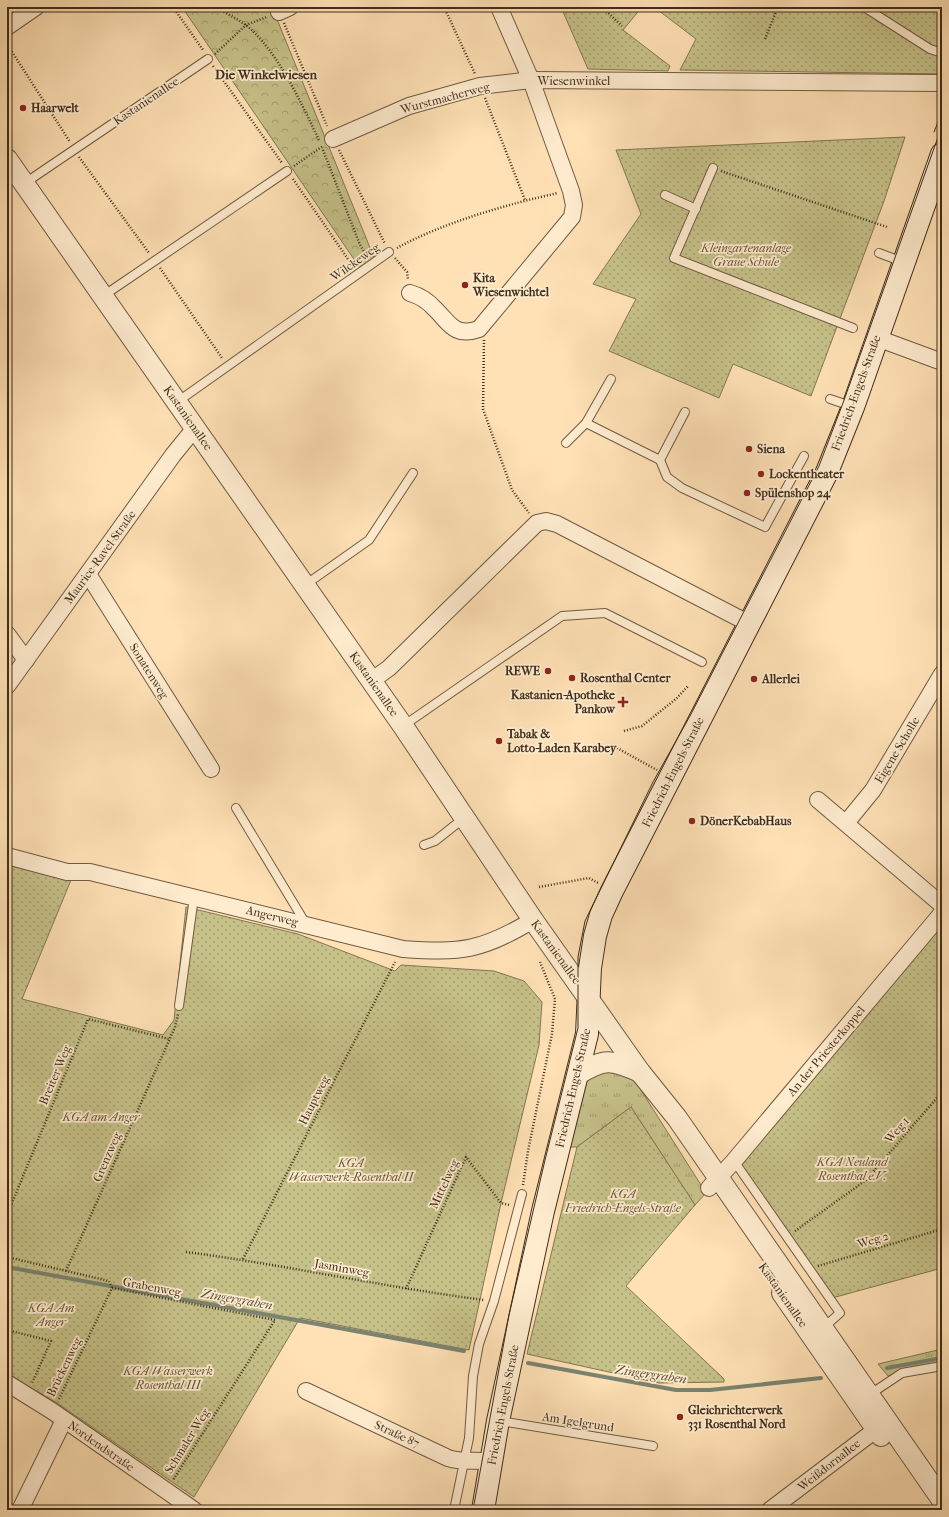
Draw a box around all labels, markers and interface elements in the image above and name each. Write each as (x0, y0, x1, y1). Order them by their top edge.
district label: Die Winkelwiesen (215, 67, 317, 82)
street label: Kastanienallee (111, 74, 181, 128)
street label: Wiesenwinkel (537, 74, 611, 88)
street label: Wurstmacherweg (398, 79, 492, 117)
place label: Haarwelt (31, 101, 80, 115)
marker: Haarwelt (18, 103, 28, 113)
street label: Wilckeweg (327, 240, 383, 285)
park label: Kleingartenanlage Graue Schule (700, 241, 792, 269)
place label: Kita Wiesenwichtel (472, 271, 550, 299)
marker: Kita Wiesenwichtel (460, 280, 470, 290)
street label: Friedrich-Engels-Straße (829, 333, 883, 453)
street label: Kastanienallee (160, 383, 216, 453)
place label: Siena (757, 442, 786, 456)
marker: Siena (744, 444, 754, 454)
place label: Lockentheater (769, 467, 845, 481)
marker: Lockentheater (756, 469, 766, 479)
place label: Spülenshop 24 (755, 486, 831, 501)
marker: Spülenshop 24 (742, 488, 752, 498)
street label: Maurice-Ravel-Straße (61, 507, 139, 606)
street label: Sonatenweg (126, 641, 172, 702)
street label: Kastanienallee (346, 649, 402, 719)
place label: REWE (505, 664, 541, 678)
marker: REWE (543, 666, 553, 676)
place label: Rosenthal Center (580, 671, 671, 685)
place label: Allerlei (761, 672, 800, 686)
marker: Rosenthal Center (567, 673, 577, 683)
marker: Allerlei (749, 674, 759, 684)
place label: Kastanien-Apotheke Pankow (511, 688, 616, 716)
marker: Kastanien-Apotheke Pankow (618, 697, 628, 707)
street label: Friedrich-Engels-Straße (639, 714, 707, 830)
street label: Eigene Scholle (872, 714, 922, 786)
place label: Tabak & Lotto-Laden Karabey (506, 727, 617, 756)
marker: Tabak & Lotto-Laden Karabey (494, 736, 504, 746)
place label: DönerKebabHaus (700, 814, 792, 828)
marker: DönerKebabHaus (687, 816, 697, 826)
street label: Angerweg (243, 903, 300, 929)
street label: Kastanienallee (528, 917, 584, 987)
street label: An der Priesterkoppel (784, 1003, 868, 1100)
street label: Friedrich-Engels-Straße (552, 1027, 594, 1149)
street label: Breiter Weg (36, 1043, 74, 1107)
street label: Hauptweg (296, 1072, 333, 1127)
park label: KGA am Anger (62, 1110, 141, 1124)
street label: Weg 1 (881, 1114, 912, 1147)
street label: Grenzweg (90, 1130, 124, 1184)
park label: KGA Neuland Rosenthal e.V. (816, 1155, 889, 1183)
park label: KGA Wasserwerk-Rosenthal II (289, 1156, 414, 1184)
street label: Mittelweg (426, 1156, 462, 1211)
park label: KGA Friedrich-Engels-Straße (564, 1187, 682, 1215)
street label: Weg 2 (855, 1229, 890, 1251)
street label: Jasminweg (312, 1256, 371, 1280)
street label: Kastanienallee (755, 1260, 811, 1330)
street label: Grabenweg (122, 1274, 183, 1300)
water label: Zingergraben (199, 1285, 274, 1313)
park label: KGA Am Anger (27, 1301, 75, 1329)
street label: Brückenweg (44, 1334, 85, 1399)
street label: Friedrich-Engels-Straße (484, 1344, 522, 1466)
water label: Zingergraben (613, 1361, 688, 1386)
park label: KGA Wasserwerk Rosenthal III (122, 1364, 213, 1392)
place label: Gleichrichterwerk 331 Rosenthal Nord (688, 1403, 786, 1432)
street label: Schmaler Weg (161, 1405, 213, 1476)
street label: Am Igelgrund (540, 1409, 615, 1435)
marker: Gleichrichterwerk 331 Rosenthal Nord (675, 1412, 685, 1422)
street label: Nordendstraße (65, 1418, 137, 1474)
street label: Straße 87 (372, 1418, 422, 1451)
street label: Weißdornallee (794, 1436, 863, 1494)

